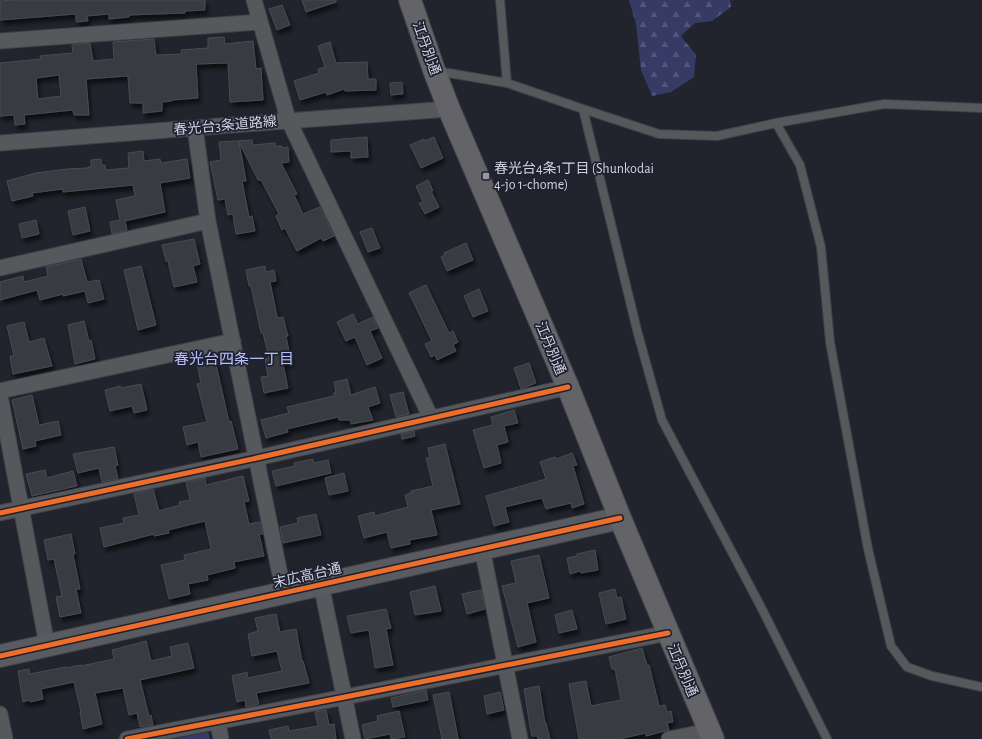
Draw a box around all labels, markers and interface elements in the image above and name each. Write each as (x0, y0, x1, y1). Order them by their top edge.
street label: 江丹別通 (410, 19, 443, 77)
street label: 春光台3条道路線 (173, 113, 277, 137)
place label: 春光台4条1丁目 (Shunkodai 4-jo 1-chome) (494, 160, 654, 192)
marker: 春光台4条1丁目 (Shunkodai 4-jo 1-chome) (481, 171, 491, 181)
street label: 江丹別通 (533, 319, 568, 377)
district label: 春光台四条一丁目 (174, 351, 294, 367)
street label: 末広高台通 (271, 559, 343, 591)
street label: 江丹別通 (665, 641, 700, 699)

